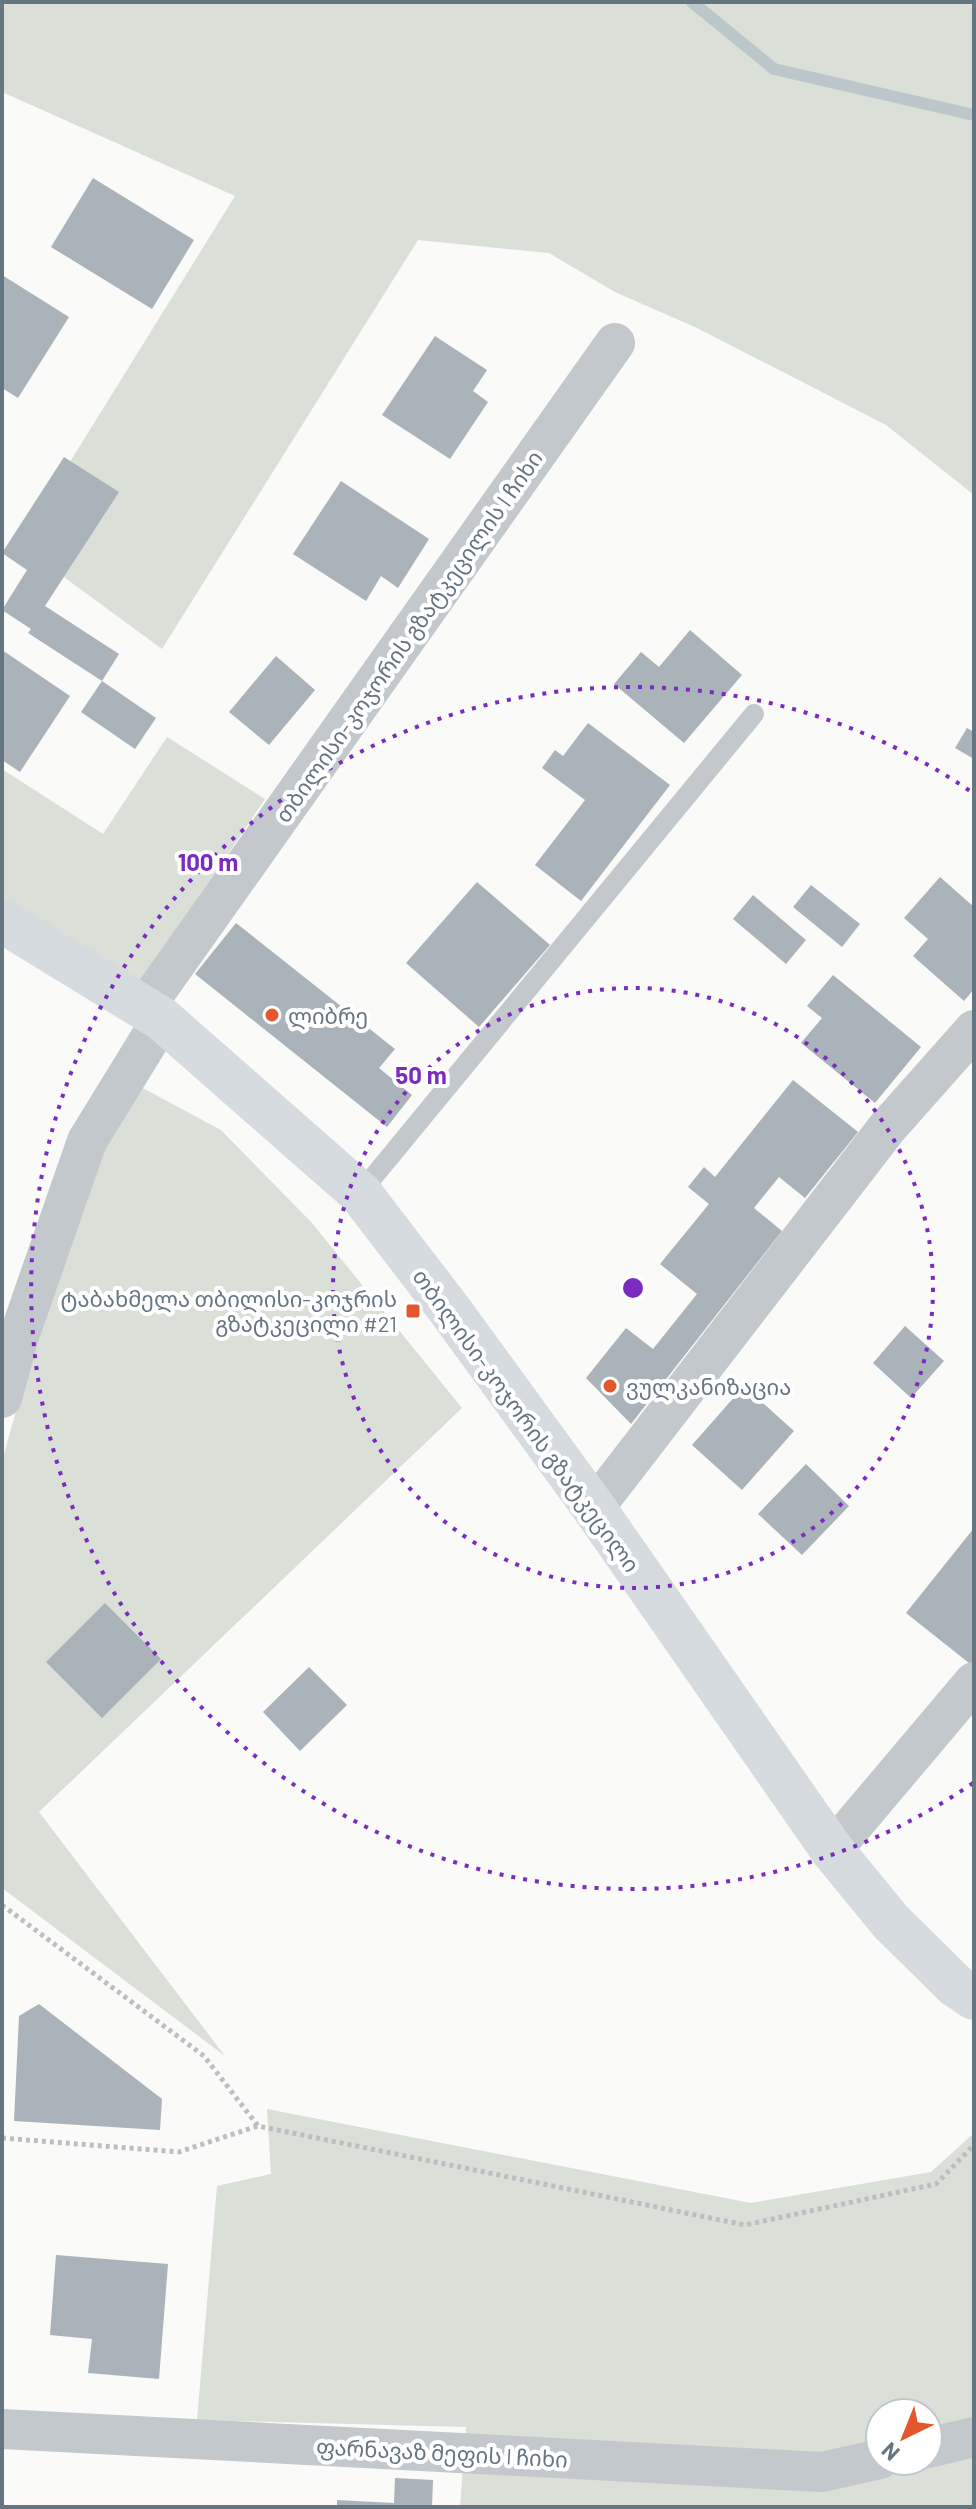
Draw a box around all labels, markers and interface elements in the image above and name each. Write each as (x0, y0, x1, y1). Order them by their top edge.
street label: თბილისი-კოჯორის გზატკეცილის I ჩიხი (269, 445, 549, 828)
text: 100 m (178, 847, 238, 876)
place label: ლიბრე (288, 1002, 368, 1030)
marker: ლიბრე (263, 1006, 281, 1024)
text: 50 m (395, 1060, 447, 1089)
street label: თბილისი-კოჯორის გზატკეცილი (407, 1263, 646, 1578)
centre of rings (619, 1274, 647, 1302)
place label: ტაბახმელა თბილისი-კოჯრის გზატკეცილი #21 (61, 1285, 397, 1338)
marker: ტაბახმელა თბილისი-კოჯრის გზატკეცილი #21 (404, 1302, 422, 1320)
place label: ვულკანიზაცია (626, 1373, 791, 1401)
marker: ვულკანიზაცია (601, 1377, 619, 1395)
north arrow (864, 2397, 944, 2477)
street label: ფარნავაზ მეფის I ჩიხი (315, 2432, 568, 2473)
text: N (875, 2438, 904, 2467)

